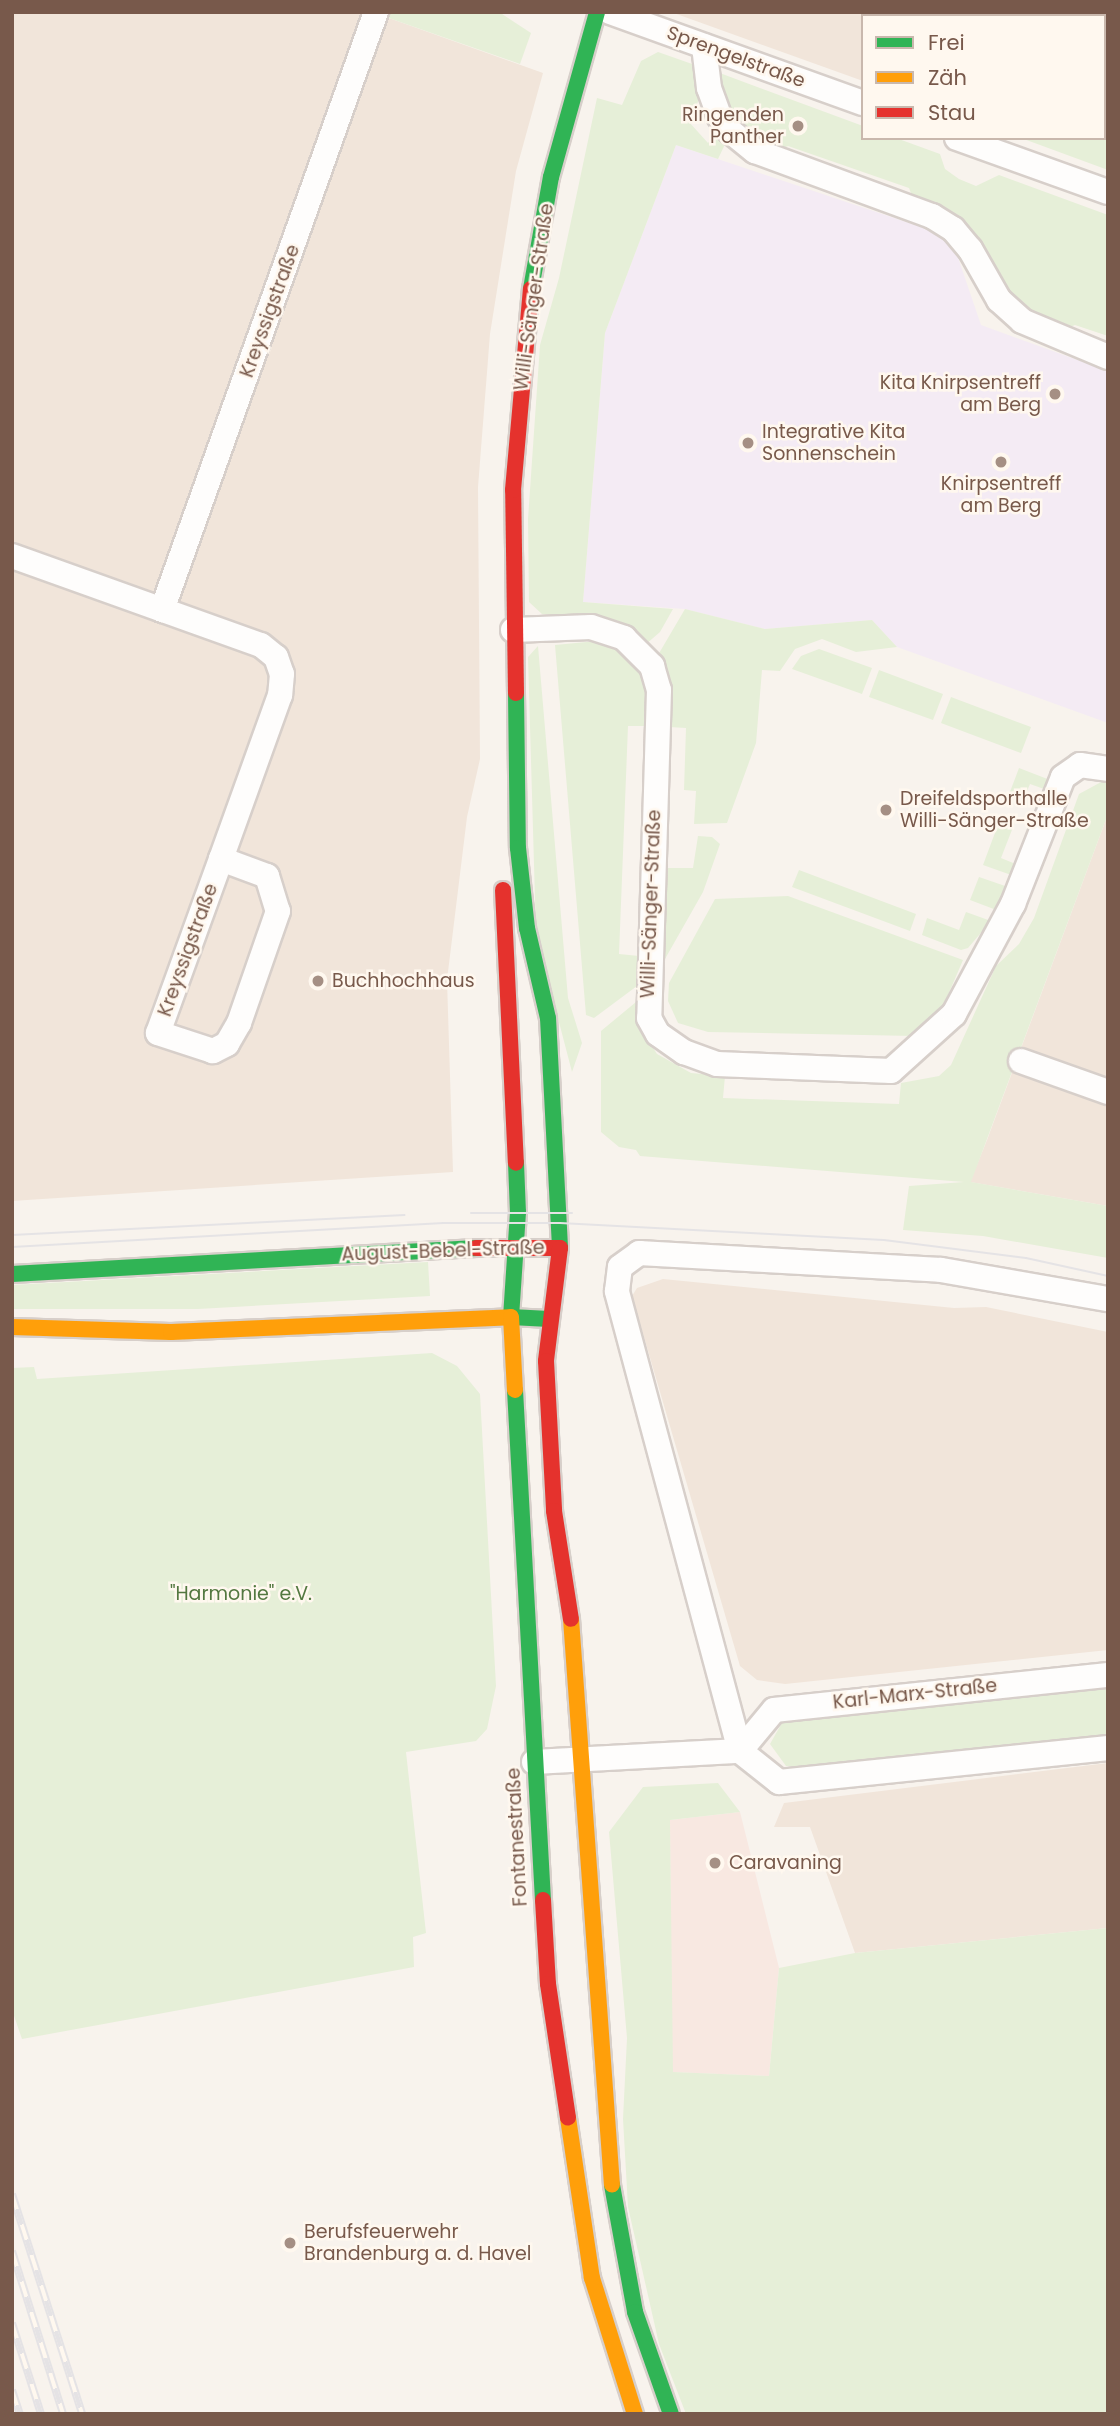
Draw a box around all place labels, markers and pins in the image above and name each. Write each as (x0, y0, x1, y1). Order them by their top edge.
place label: Ringenden Panther (682, 104, 784, 148)
marker: Ringenden Panther (790, 118, 806, 134)
place label: Kita Knirpsentreff am Berg (880, 372, 1041, 416)
marker: Kita Knirpsentreff am Berg (1047, 386, 1063, 402)
place label: Integrative Kita Sonnenschein (762, 421, 905, 465)
marker: Integrative Kita Sonnenschein (740, 435, 756, 451)
marker: Knirpsentreff am Berg (993, 454, 1009, 470)
place label: Knirpsentreff am Berg (941, 473, 1061, 517)
place label: Dreifeldsporthalle Willi-Sänger-Straße (900, 788, 1089, 832)
marker: Dreifeldsporthalle Willi-Sänger-Straße (878, 802, 894, 818)
place label: Buchhochhaus (332, 970, 475, 992)
marker: Buchhochhaus (310, 973, 326, 989)
place label: Caravaning (729, 1852, 842, 1874)
marker: Caravaning (707, 1855, 723, 1871)
place label: Berufsfeuerwehr Brandenburg a. d. Havel (304, 2221, 531, 2265)
marker: Berufsfeuerwehr Brandenburg a. d. Havel (282, 2235, 298, 2251)

